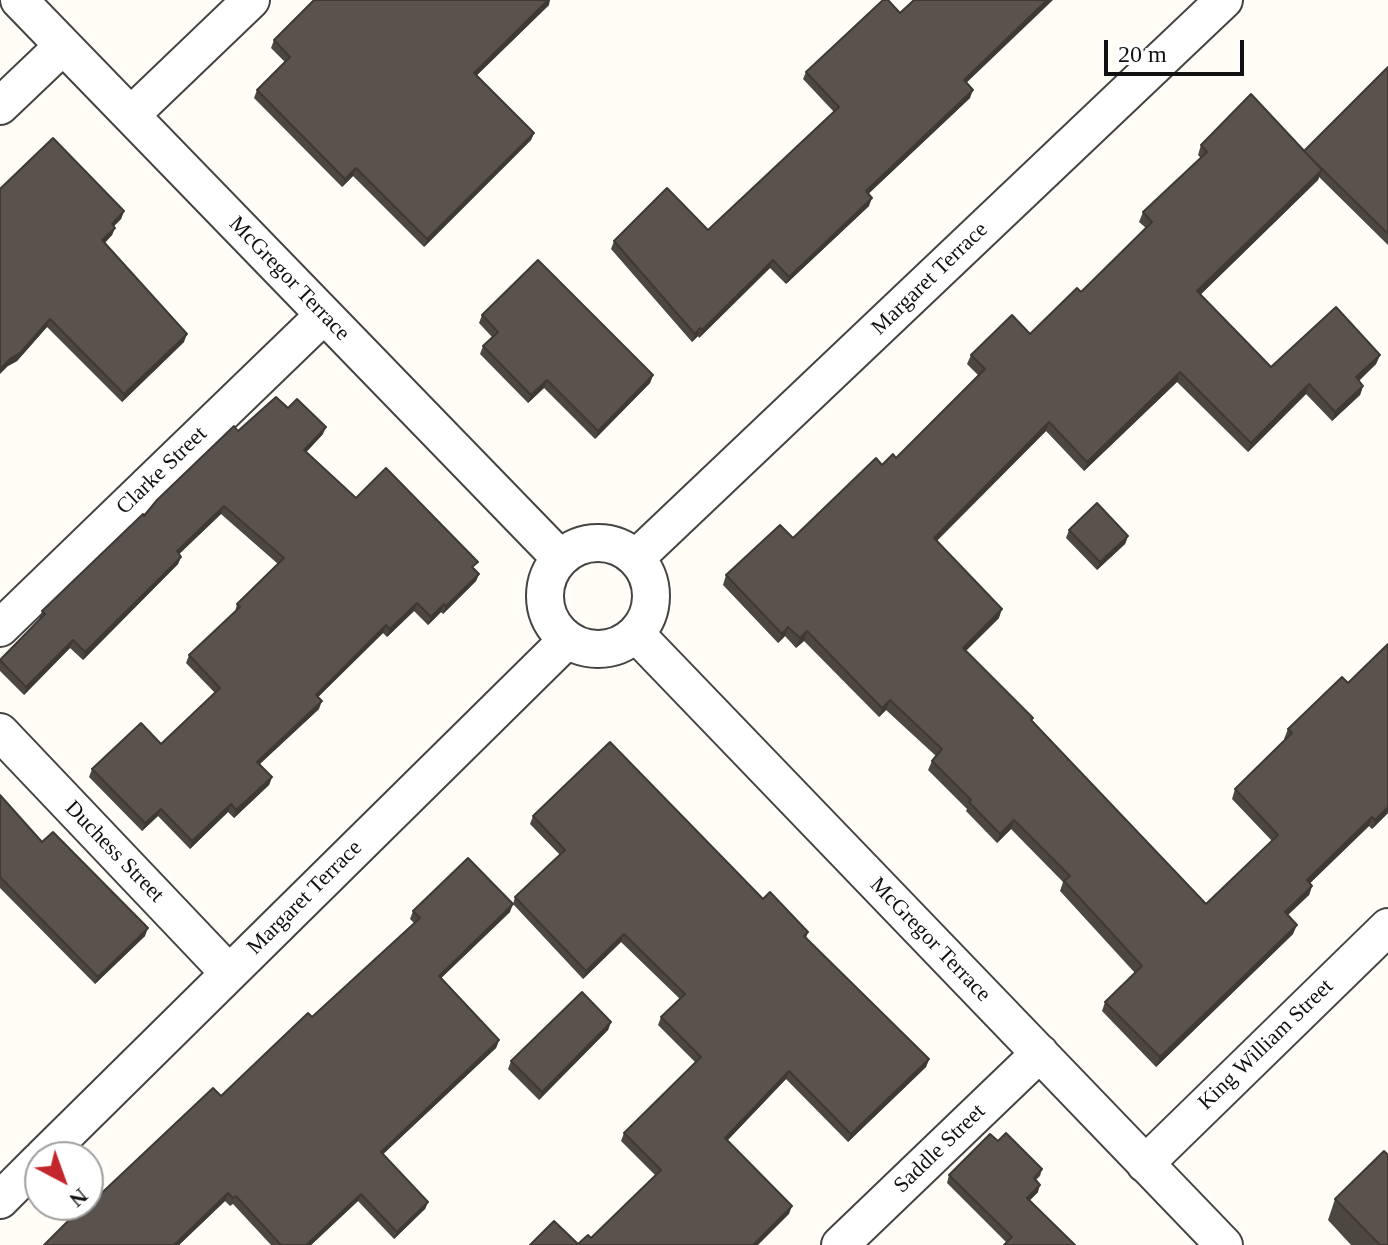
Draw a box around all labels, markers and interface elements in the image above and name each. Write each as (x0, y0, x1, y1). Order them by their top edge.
scale bar (1108, 24, 1248, 74)
text: 20 m (1118, 41, 1167, 67)
street label: McGregor Terrace (223, 211, 355, 347)
street label: Margaret Terrace (866, 217, 994, 341)
street label: Clarke Street (111, 421, 213, 521)
street label: Duchess Street (59, 796, 169, 908)
street label: Margaret Terrace (242, 835, 368, 961)
street label: McGregor Terrace (864, 872, 996, 1008)
street label: King William Street (1193, 974, 1339, 1116)
street label: Saddle Street (889, 1099, 991, 1199)
north arrow (24, 1141, 104, 1221)
text: N (65, 1183, 93, 1213)

